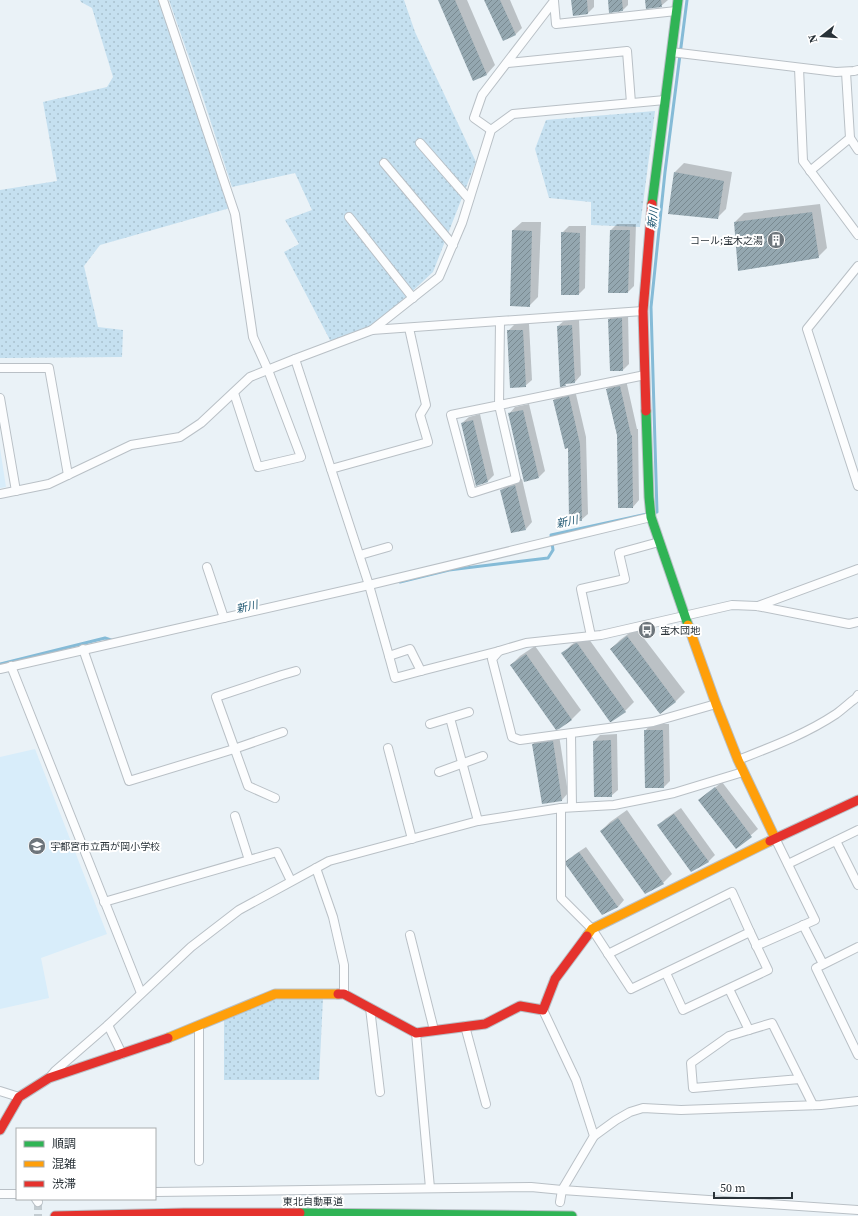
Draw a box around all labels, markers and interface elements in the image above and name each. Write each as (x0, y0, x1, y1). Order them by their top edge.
north arrow (802, 16, 842, 56)
text: N (805, 33, 821, 45)
water label: 新川 (644, 205, 662, 230)
building icon: コール;宝木之湯 (766, 230, 786, 250)
place label: コール;宝木之湯 (690, 234, 763, 247)
water label: 新川 (555, 512, 580, 532)
water label: 新川 (235, 597, 260, 617)
bus stop icon: 宝木団地 (637, 620, 657, 640)
place label: 宝木団地 (660, 624, 701, 637)
school or university icon: 宇都宮市立西が岡小学校 (27, 836, 47, 856)
place label: 宇都宮市立西が岡小学校 (50, 840, 160, 853)
legend (16, 1128, 156, 1200)
text: 順調 (52, 1136, 76, 1152)
text: 混雑 (52, 1156, 76, 1172)
scale bar (714, 1174, 792, 1200)
text: 渋滞 (52, 1176, 76, 1192)
text: 50 m (720, 1180, 746, 1196)
street label: 東北自動車道 (283, 1195, 343, 1208)

